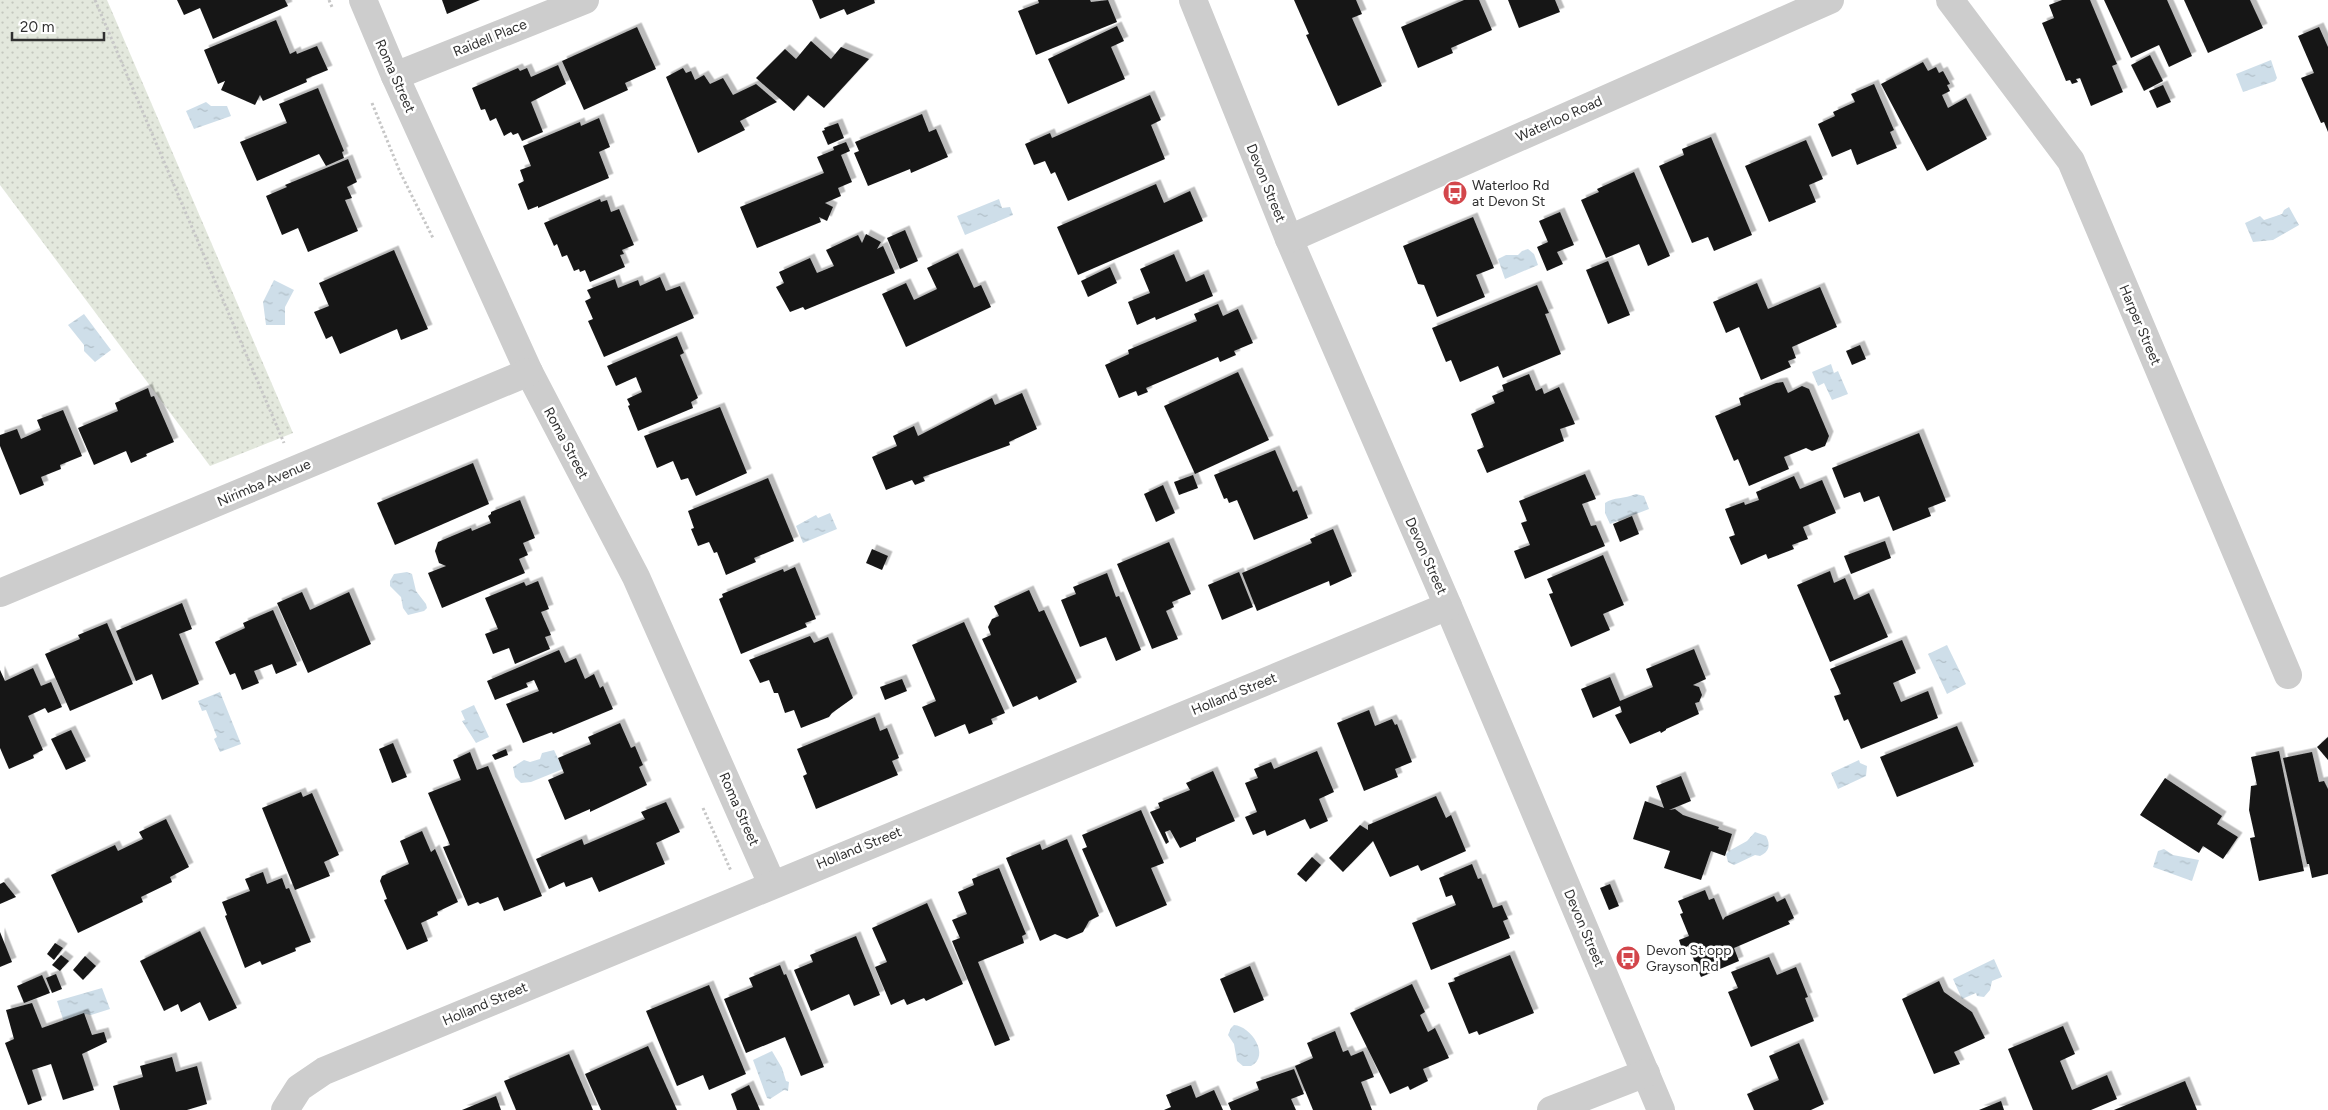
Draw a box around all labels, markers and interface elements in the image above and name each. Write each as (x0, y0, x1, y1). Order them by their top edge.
scale bar (12, 10, 105, 42)
street label: Raidell Place (451, 15, 530, 61)
text: 20 m (20, 18, 54, 36)
street label: Roma Street (371, 37, 419, 115)
street label: Waterloo Road (1513, 92, 1605, 146)
street label: Devon Street (1243, 141, 1289, 225)
place label: Waterloo Rd at Devon St (1472, 177, 1549, 210)
bus stop icon: Waterloo Rd at Devon St (1442, 180, 1468, 206)
street label: Harper Street (2115, 282, 2165, 368)
street label: Roma Street (540, 404, 592, 482)
street label: Nirimba Avenue (215, 455, 314, 510)
street label: Devon Street (1401, 515, 1451, 597)
street label: Holland Street (1189, 669, 1279, 719)
street label: Roma Street (715, 770, 763, 848)
street label: Holland Street (814, 823, 904, 873)
street label: Devon Street (1560, 887, 1608, 969)
place label: Devon St opp Grayson Rd (1646, 942, 1732, 975)
bus stop icon: Devon St opp Grayson Rd (1615, 945, 1641, 971)
street label: Holland Street (440, 978, 530, 1030)

